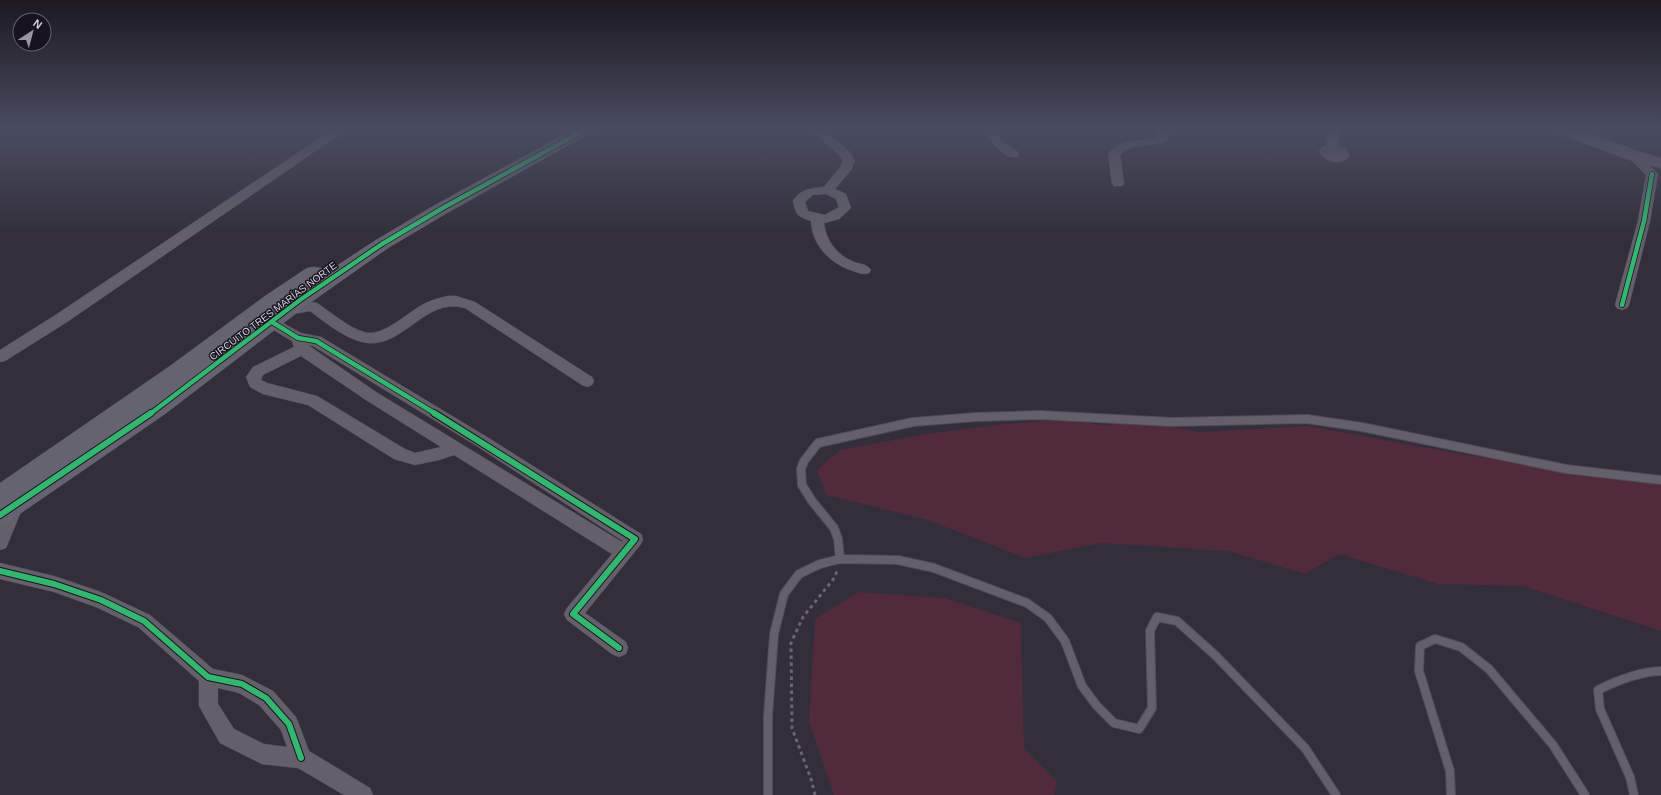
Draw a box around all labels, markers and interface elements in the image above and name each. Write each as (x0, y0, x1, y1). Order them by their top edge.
north arrow (12, 12, 52, 52)
text: N (31, 17, 45, 31)
street label: CIRCUITO TRES MARÍAS NORTE (207, 259, 339, 362)

